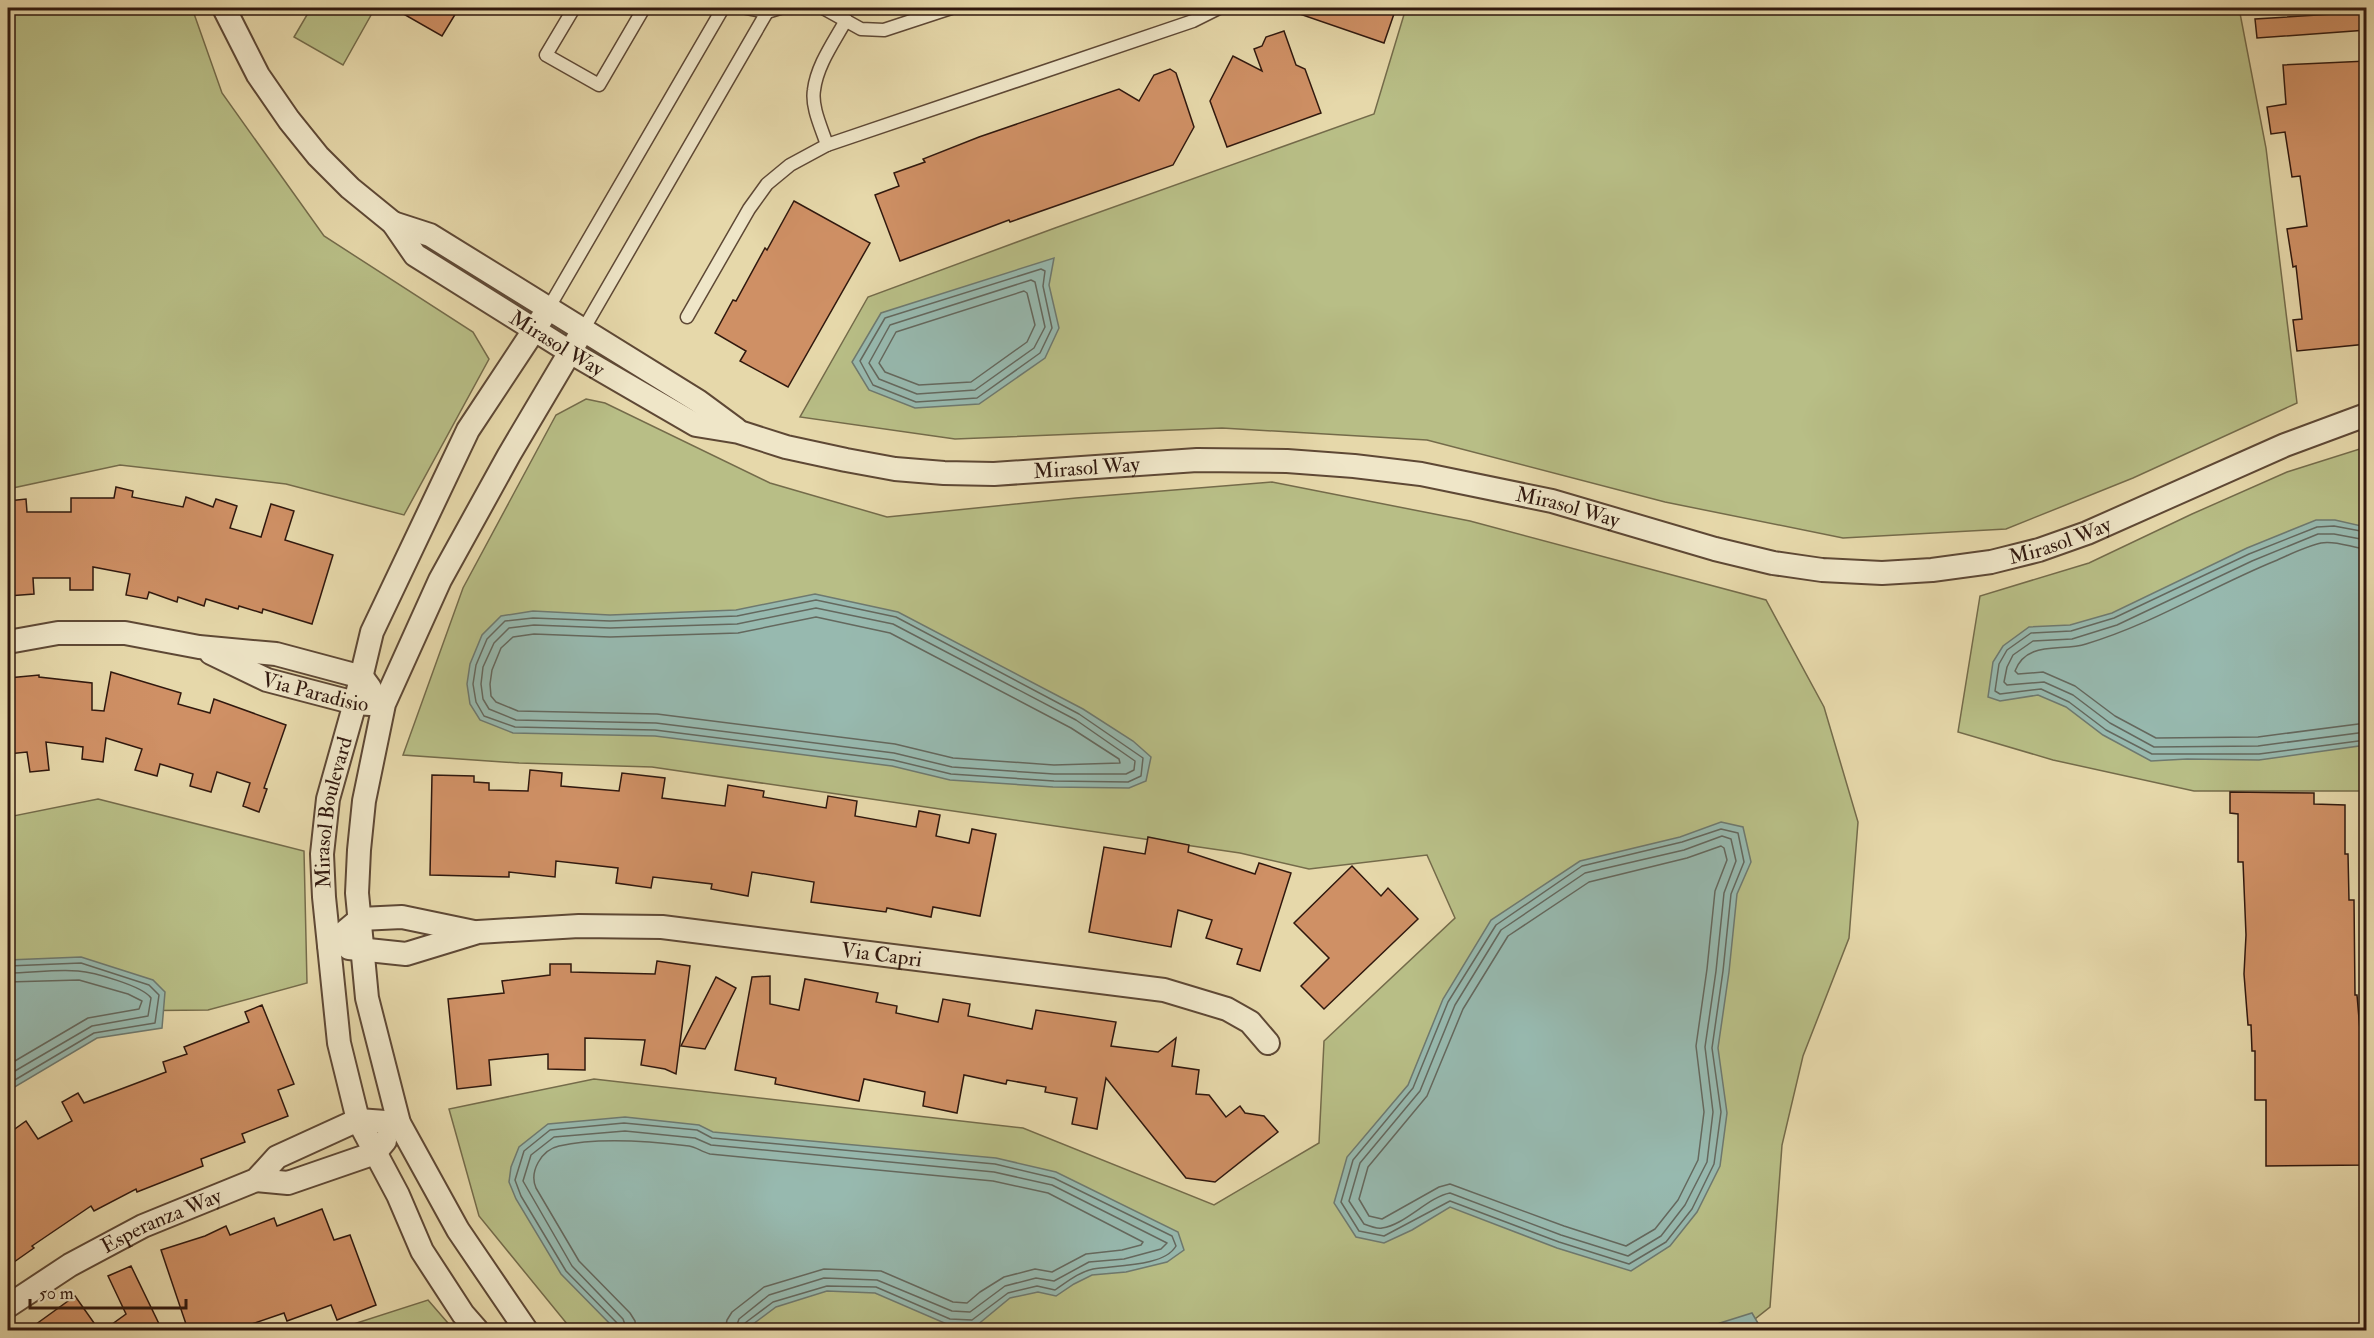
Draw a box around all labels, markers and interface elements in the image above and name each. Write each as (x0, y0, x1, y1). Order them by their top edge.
street label: Mirasol Way (504, 305, 610, 384)
street label: Mirasol Way (1032, 451, 1141, 485)
street label: Mirasol Way (1513, 481, 1624, 534)
street label: Mirasol Way (2006, 511, 2116, 571)
street label: Via Paradisio (259, 666, 369, 718)
street label: Mirasol Boulevard (309, 733, 359, 889)
street label: Via Capri (839, 937, 924, 974)
street label: Esperanza Way (96, 1182, 226, 1260)
scale bar (30, 1272, 186, 1310)
text: 50 m (39, 1282, 74, 1305)

